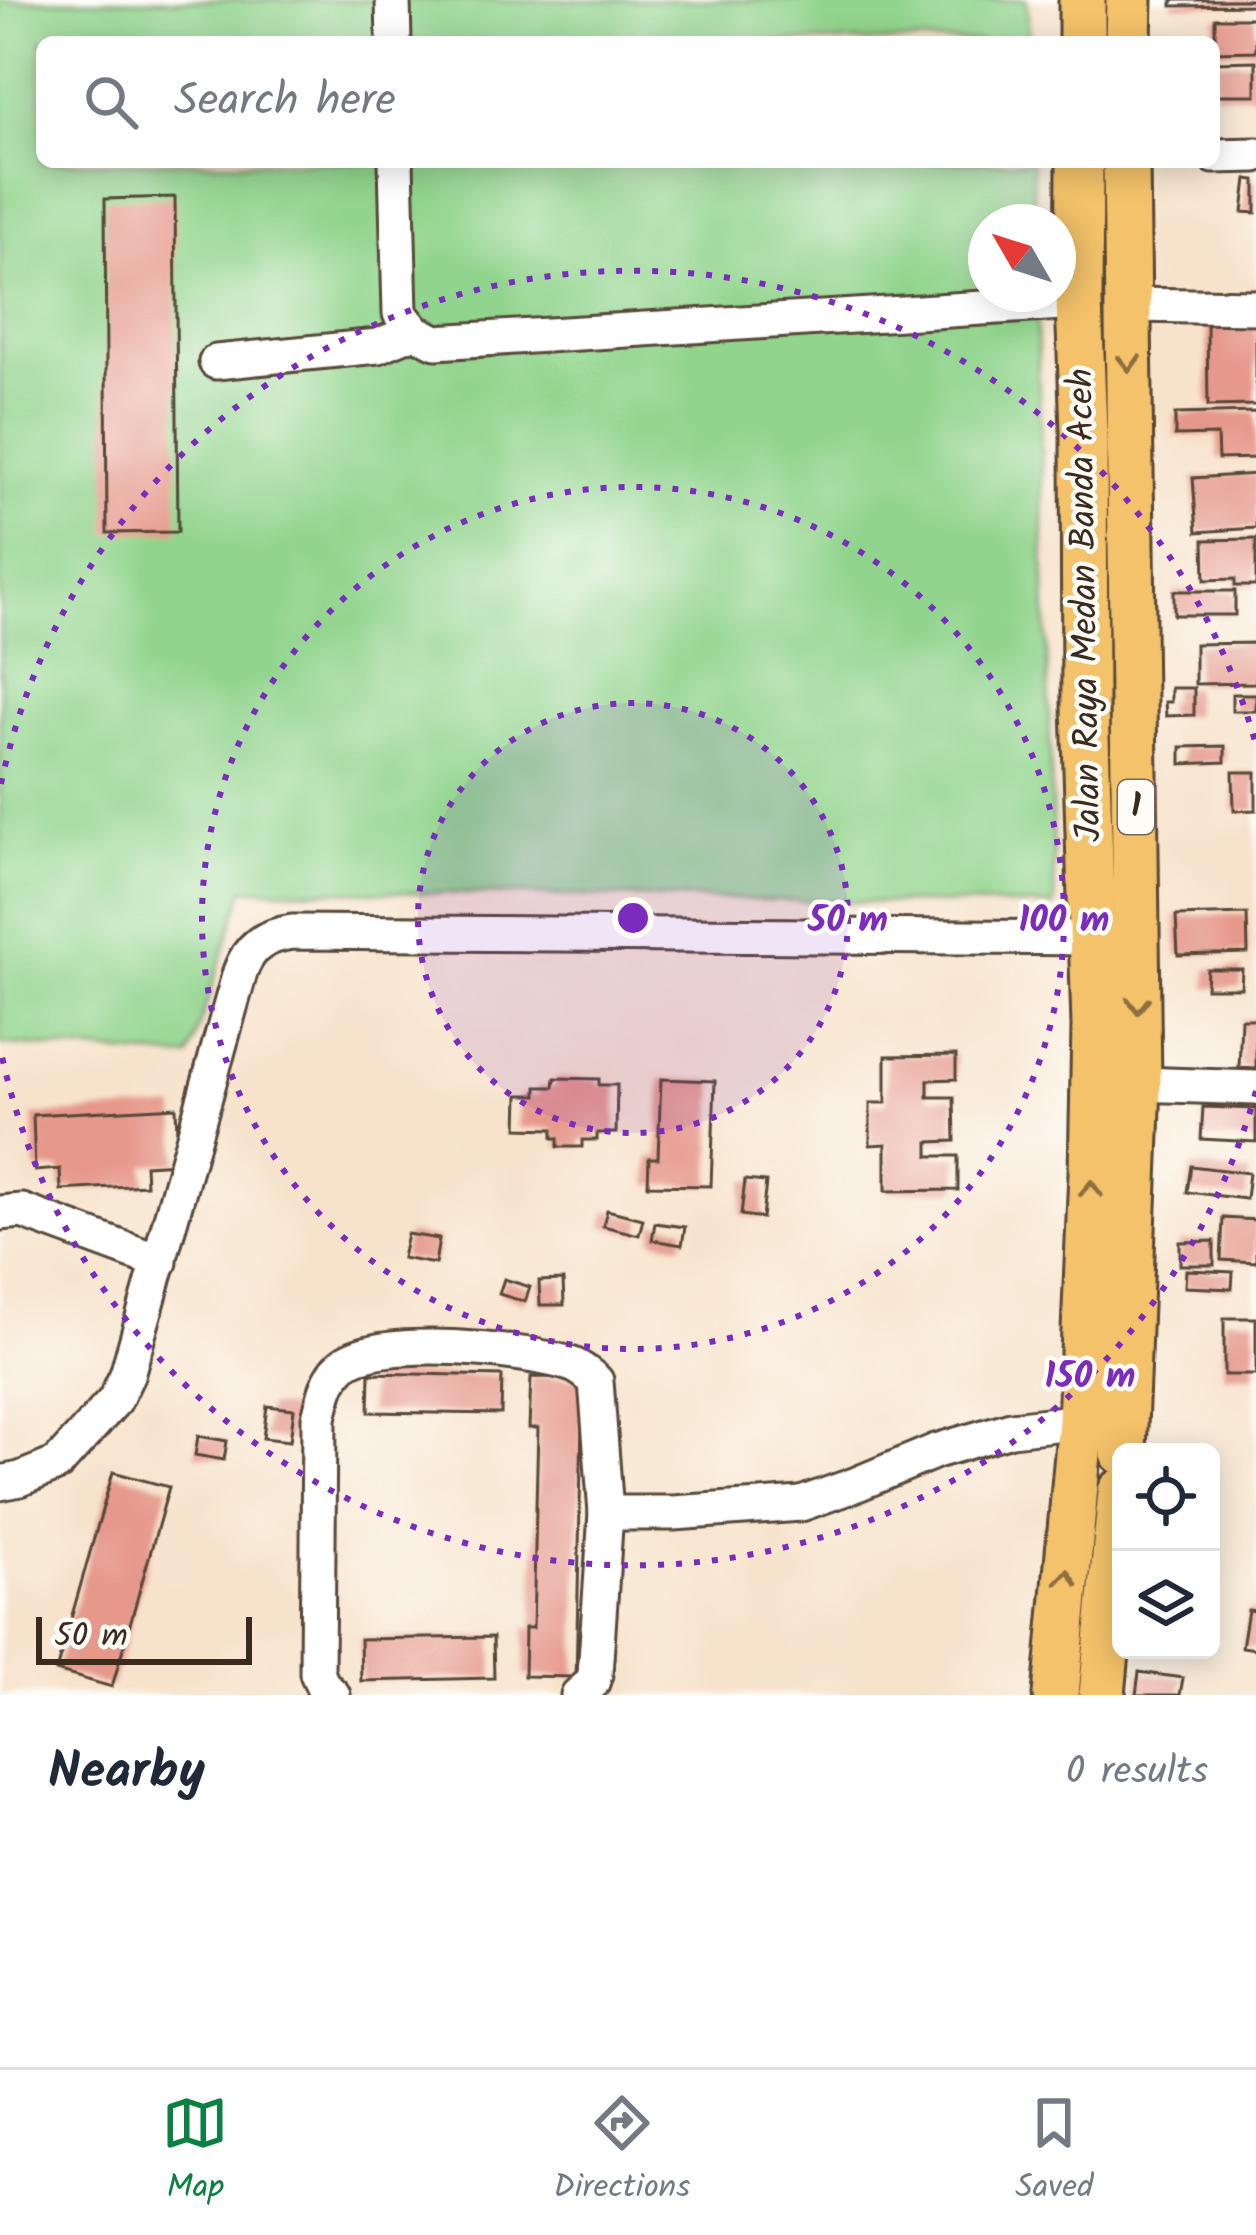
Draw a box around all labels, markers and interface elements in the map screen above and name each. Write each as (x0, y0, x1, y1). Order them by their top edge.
search box (36, 36, 1220, 168)
text: Search here (174, 66, 396, 138)
icon: search (78, 69, 144, 135)
north arrow (968, 204, 1076, 312)
one-way arrow (1116, 354, 1142, 373)
street label: Jalan Raya Medan Banda Aceh (1053, 368, 1119, 842)
road number: 1 (1118, 780, 1154, 834)
text: 50 m (807, 893, 888, 950)
text: 100 m (1018, 893, 1110, 950)
centre of rings (612, 897, 654, 939)
one-way arrow (1125, 997, 1151, 1015)
one-way arrow (1078, 1179, 1104, 1198)
text: 150 m (1045, 1349, 1135, 1406)
map controls (1112, 1443, 1220, 1659)
button: locate (1112, 1443, 1220, 1551)
button: layers (1112, 1551, 1220, 1659)
one-way arrow (1053, 1569, 1079, 1588)
scale bar (36, 1611, 252, 1664)
text: 50 m (54, 1611, 128, 1664)
text: Nearby (48, 1733, 205, 1814)
text: 0 results (1066, 1742, 1208, 1804)
tab: Map (162, 2090, 228, 2215)
tab: Directions (553, 2090, 690, 2215)
tab: Saved (1015, 2090, 1094, 2215)

